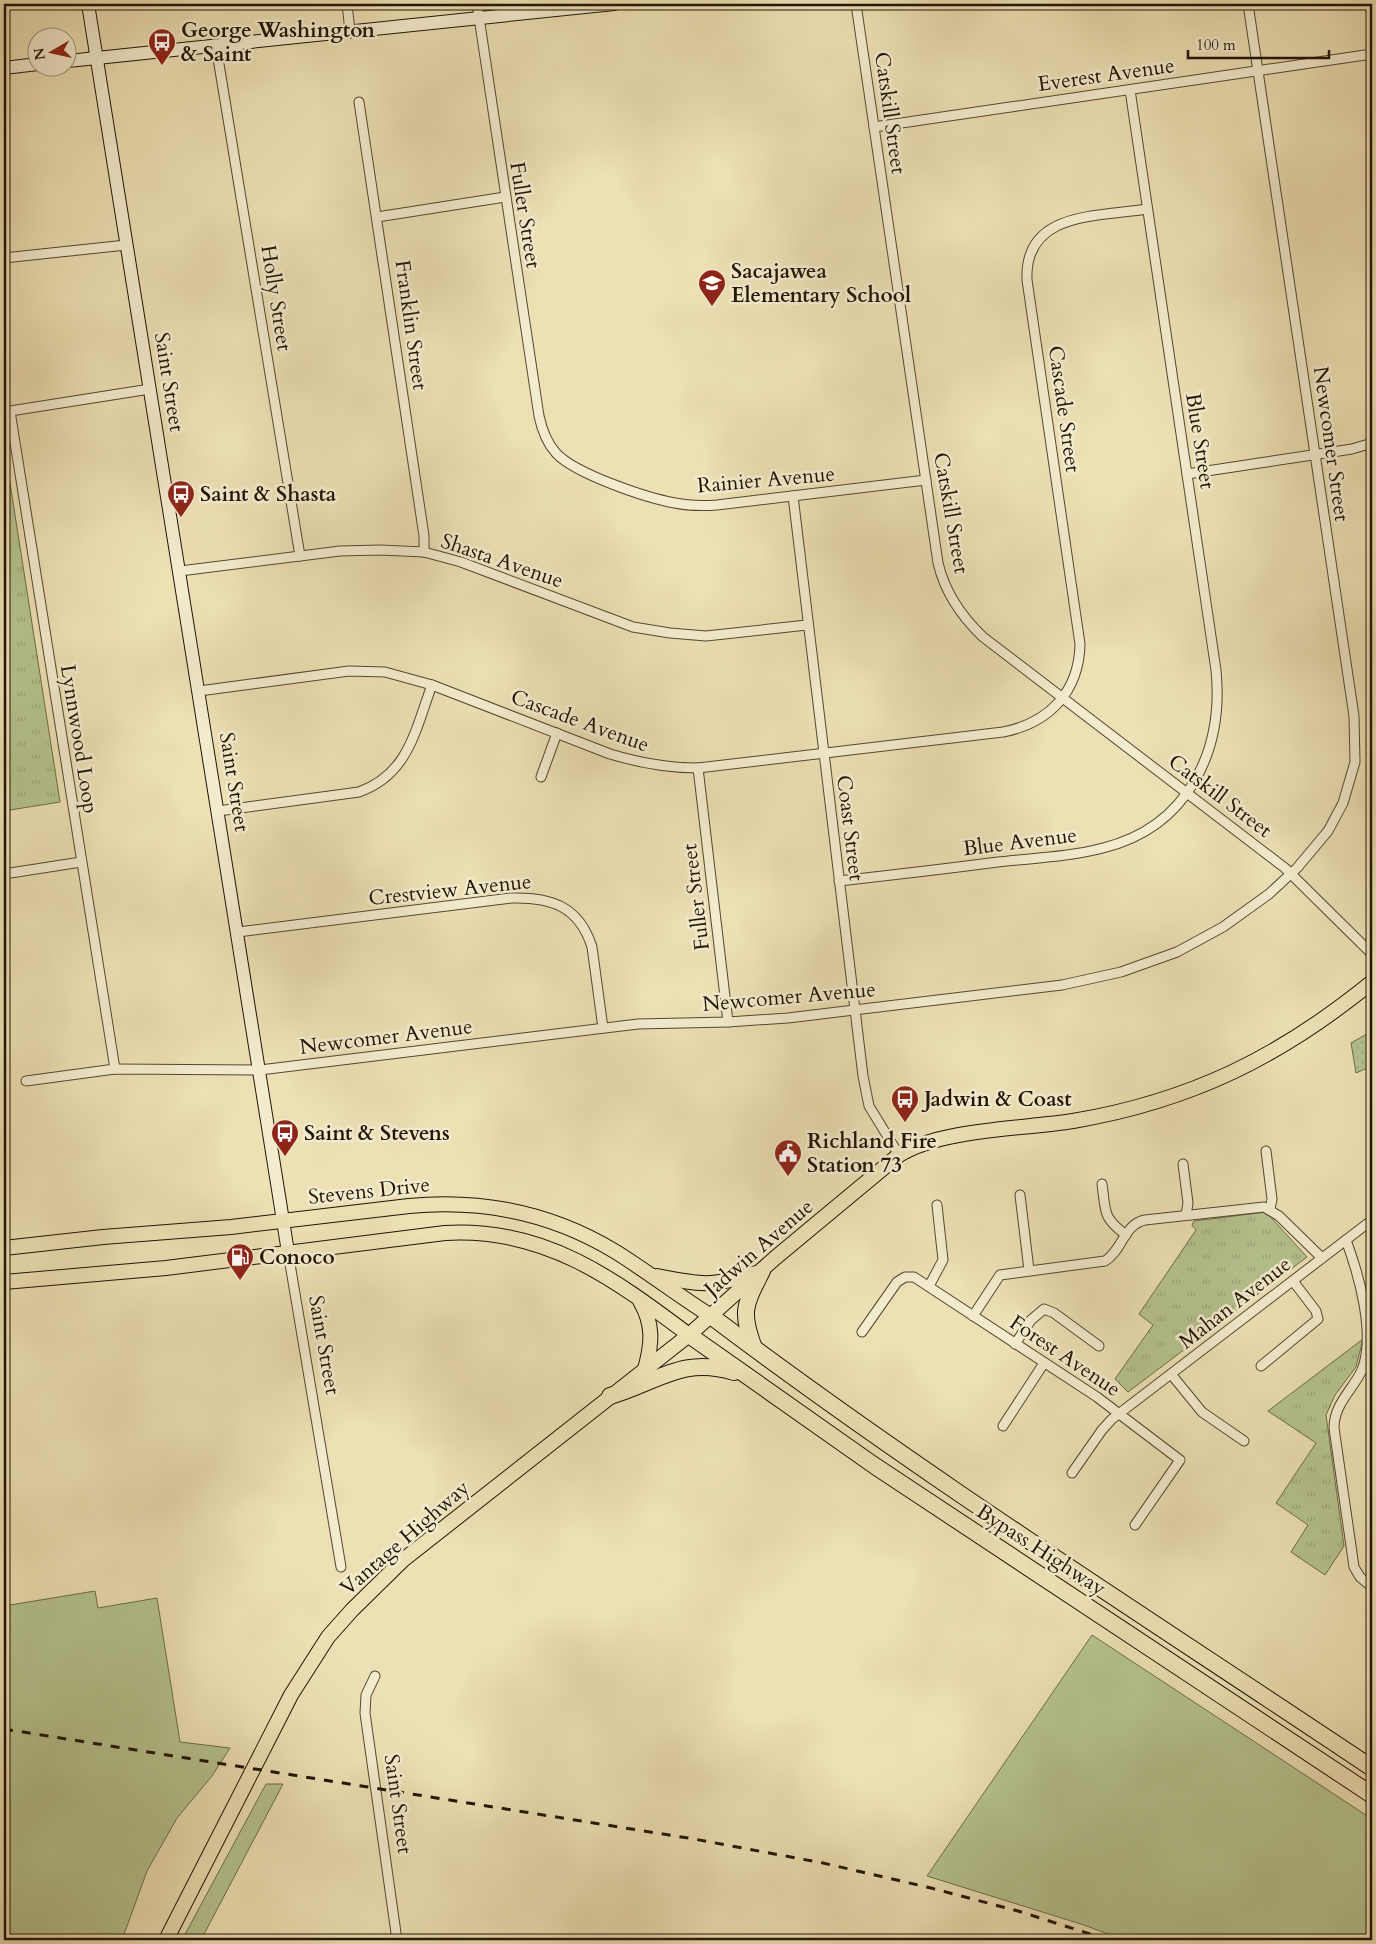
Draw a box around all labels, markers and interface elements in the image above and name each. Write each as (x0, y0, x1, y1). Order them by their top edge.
place label: George Washington & Saint (181, 16, 375, 69)
bus stop icon: George Washington & Saint (147, 27, 177, 66)
north arrow (28, 28, 78, 78)
scale bar (1188, 28, 1330, 60)
text: 100 m (1196, 35, 1236, 55)
text: N (29, 46, 50, 61)
street label: Catskill Street (867, 50, 913, 176)
street label: Everest Avenue (1036, 51, 1176, 99)
street label: Fuller Street (502, 160, 548, 271)
street label: Holly Street (253, 243, 299, 353)
place label: Sacajawea Elementary School (731, 257, 911, 310)
street label: Franklin Street (388, 258, 435, 392)
school or university icon: Sacajawea Elementary School (697, 268, 727, 307)
street label: Saint Street (147, 330, 191, 434)
street label: Cascade Street (1041, 344, 1087, 475)
street label: Newcomer Street (1306, 365, 1356, 524)
street label: Blue Street (1178, 391, 1222, 491)
street label: Catskill Street (926, 450, 976, 576)
street label: Rainier Avenue (696, 460, 836, 500)
bus stop icon: Saint & Shasta (166, 479, 196, 518)
place label: Saint & Shasta (200, 480, 337, 509)
street label: Shasta Avenue (437, 527, 567, 595)
street label: Lynnwood Loop (53, 662, 105, 816)
street label: Cascade Avenue (507, 683, 653, 759)
street label: Saint Street (212, 730, 256, 834)
street label: Catskill Street (1162, 747, 1278, 845)
street label: Coast Street (829, 773, 871, 883)
street label: Blue Avenue (961, 821, 1079, 863)
street label: Fuller Street (675, 842, 717, 952)
street label: Crestview Avenue (367, 867, 533, 913)
street label: Newcomer Avenue (701, 975, 877, 1019)
street label: Newcomer Avenue (298, 1012, 474, 1062)
bus stop icon: Jadwin & Coast (890, 1084, 920, 1123)
place label: Jadwin & Coast (921, 1085, 1072, 1114)
bus stop icon: Saint & Stevens (270, 1118, 300, 1157)
place label: Saint & Stevens (304, 1119, 450, 1148)
place label: Richland Fire Station 73 (807, 1127, 937, 1180)
public building icon: Richland Fire Station 73 (773, 1138, 803, 1177)
street label: Stevens Drive (307, 1170, 431, 1212)
street label: Jadwin Avenue (696, 1193, 820, 1305)
fuel station icon: Conoco (225, 1242, 255, 1281)
place label: Conoco (259, 1243, 335, 1272)
street label: Mahan Avenue (1173, 1250, 1297, 1356)
street label: Saint Street (301, 1293, 347, 1397)
street label: Forest Avenue (1004, 1308, 1126, 1404)
street label: Vantage Highway (334, 1474, 476, 1602)
street label: Bypass Highway (971, 1497, 1111, 1603)
street label: Saint Street (377, 1752, 419, 1856)

